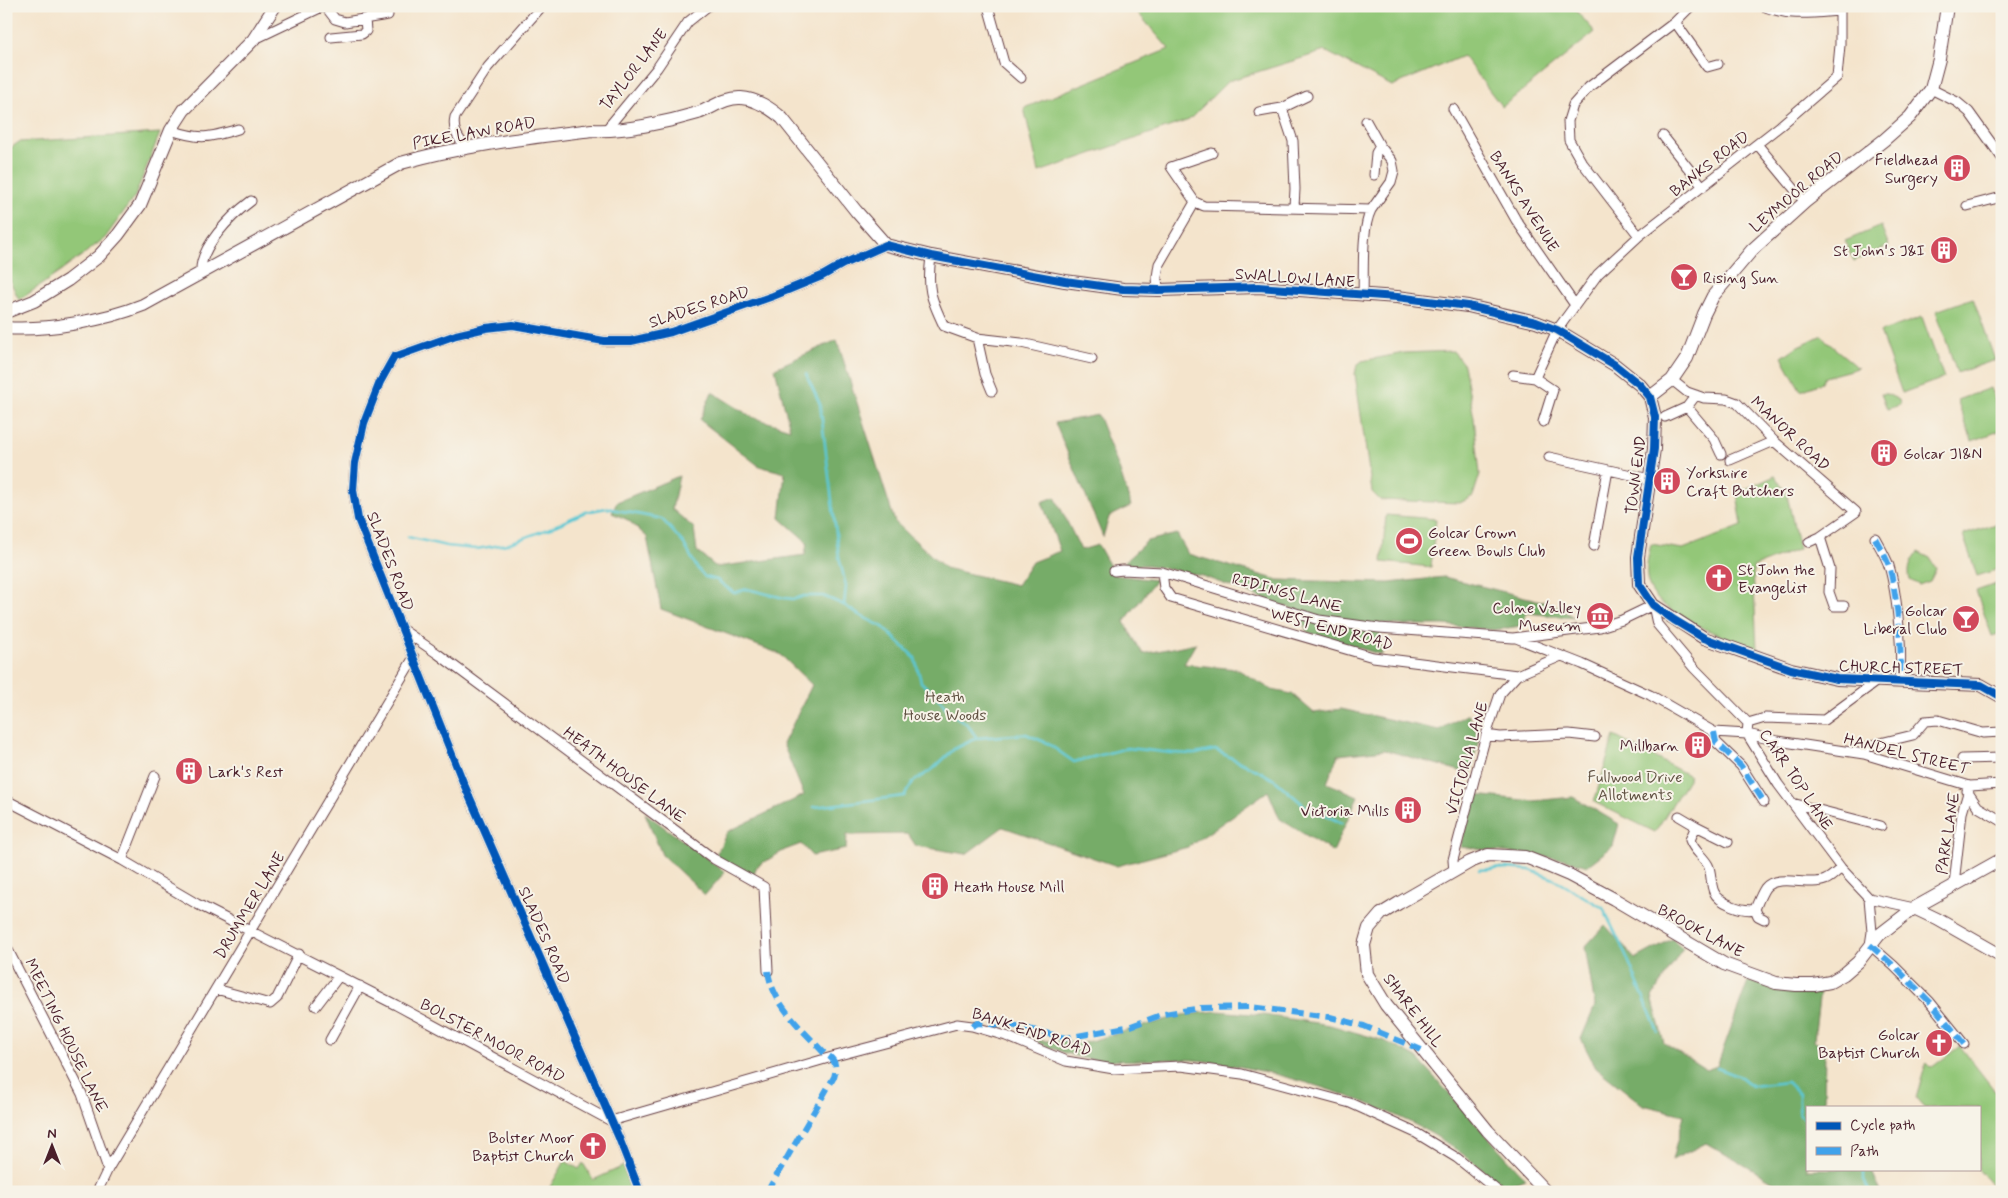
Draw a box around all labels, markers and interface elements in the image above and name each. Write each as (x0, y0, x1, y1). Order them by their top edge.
street label: TAYLOR LANE (596, 25, 673, 115)
street label: PIKE LAW ROAD (411, 112, 538, 155)
street label: BANKS ROAD (1666, 126, 1754, 202)
street label: BANKS AVENUE (1484, 147, 1563, 256)
street label: LEYMOOR ROAD (1746, 147, 1848, 238)
place label: Fieldhead Surgery (1875, 150, 1938, 190)
building icon: Fieldhead Surgery (1942, 153, 1972, 183)
building icon: St John's J&I (1929, 235, 1959, 265)
place label: St John's J&I (1833, 241, 1925, 262)
bar icon: Rising Sun (1669, 262, 1699, 292)
street label: SWALLOW LANE (1234, 264, 1356, 293)
place label: Rising Sun (1703, 268, 1779, 289)
street label: SLADES ROAD (646, 281, 753, 334)
street label: MANOR ROAD (1746, 392, 1834, 476)
street label: TOWN END (1621, 435, 1652, 516)
building icon: Golcar JI&N (1869, 438, 1899, 468)
place label: Golcar JI&N (1903, 444, 1982, 465)
place label: Yorkshire Craft Butchers (1686, 463, 1794, 502)
building icon: Yorkshire Craft Butchers (1652, 466, 1682, 496)
street label: SLADES ROAD (361, 509, 418, 614)
place label: Golcar Crown Green Bowls Club (1428, 523, 1546, 562)
sports icon: Golcar Crown Green Bowls Club (1394, 526, 1424, 556)
place label: St John the Evangelist (1738, 560, 1815, 600)
church icon: St John the Evangelist (1704, 563, 1734, 593)
street label: RIDINGS LANE (1229, 569, 1344, 618)
place label: Colne Valley Museum (1492, 598, 1581, 637)
museum icon: Colne Valley Museum (1585, 601, 1615, 631)
place label: Golcar Liberal Club (1863, 601, 1947, 640)
street label: WEST END ROAD (1268, 603, 1395, 656)
bar icon: Golcar Liberal Club (1951, 604, 1981, 634)
street label: CHURCH STREET (1838, 656, 1964, 681)
park label: Heath House Woods (904, 687, 986, 726)
street label: VICTORIA LANE (1441, 700, 1494, 817)
street label: HEATH HOUSE LANE (559, 722, 690, 828)
street label: CARR TOP LANE (1754, 725, 1837, 835)
street label: HANDEL STREET (1842, 729, 1973, 780)
building icon: Millbarn (1683, 730, 1713, 760)
place label: Millbarn (1620, 736, 1679, 757)
building icon: Lark's Rest (174, 756, 204, 786)
place label: Lark's Rest (208, 762, 283, 783)
park label: Fullwood Drive Allotments (1587, 767, 1683, 806)
street label: PARK LANE (1932, 791, 1965, 876)
building icon: Victoria Mills (1393, 795, 1423, 825)
place label: Victoria Mills (1301, 801, 1389, 822)
street label: DRUMMER LANE (210, 848, 291, 963)
building icon: Heath House Mill (920, 871, 950, 901)
place label: Heath House Mill (954, 877, 1065, 898)
street label: SLADES ROAD (513, 883, 575, 988)
street label: BROOK LANE (1654, 900, 1747, 963)
street label: MEETING HOUSE LANE (19, 955, 112, 1116)
street label: SHARE HILL (1378, 969, 1448, 1053)
street label: BOLSTER MOOR ROAD (416, 994, 568, 1088)
street label: BANK END ROAD (969, 1003, 1094, 1062)
place label: Golcar Baptist Church (1818, 1025, 1920, 1064)
church icon: Golcar Baptist Church (1924, 1028, 1954, 1058)
legend (1806, 1106, 1980, 1170)
text: Cycle path (1850, 1116, 1915, 1136)
north arrow (28, 1120, 78, 1170)
text: N (47, 1125, 57, 1143)
place label: Bolster Moor Baptist Church (472, 1128, 575, 1167)
church icon: Bolster Moor Baptist Church (578, 1131, 608, 1161)
text: Path (1850, 1142, 1879, 1162)

